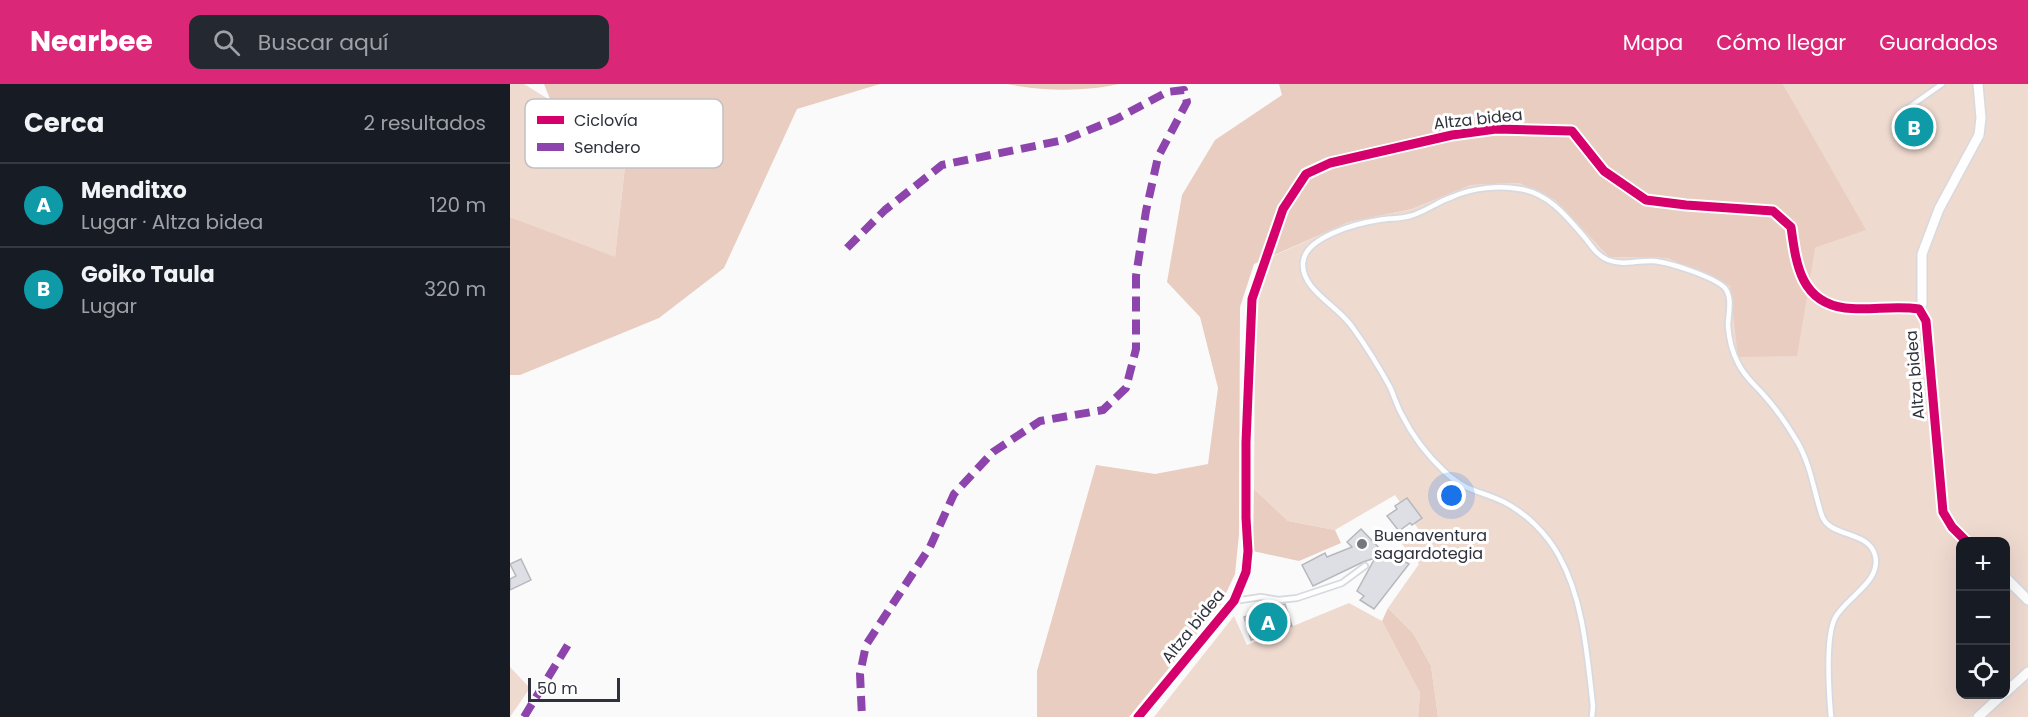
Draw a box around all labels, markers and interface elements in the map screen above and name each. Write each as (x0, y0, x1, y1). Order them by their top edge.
search box (189, 15, 609, 69)
text: Nearbee (30, 22, 153, 61)
icon: search (210, 26, 243, 59)
text: Buscar aquí (258, 27, 388, 58)
text: Mapa (1623, 28, 1683, 57)
text: Cómo llegar (1716, 28, 1846, 57)
text: Guardados (1879, 28, 1998, 57)
legend (525, 99, 723, 168)
street label: Altza bidea (1432, 103, 1524, 135)
pin: B (1894, 104, 1934, 150)
text: Cerca (24, 105, 104, 141)
text: 2 resultados (364, 109, 486, 137)
text: Ciclovía (574, 109, 638, 132)
text: Sendero (574, 136, 641, 159)
text: Menditxo (81, 175, 187, 206)
text: A (36, 191, 51, 219)
text: 120 m (430, 191, 486, 219)
text: Lugar · Altza bidea (81, 208, 263, 236)
text: Goiko Taula (81, 259, 215, 290)
text: B (37, 275, 50, 303)
text: 320 m (424, 275, 486, 303)
text: Lugar (81, 292, 137, 320)
street label: Altza bidea (1900, 330, 1930, 420)
your location (1437, 481, 1466, 510)
place label: Buenaventura sagardotegia (1374, 524, 1487, 565)
marker: Buenaventura sagardotegia (1355, 537, 1369, 551)
map controls (1956, 537, 2010, 699)
button: + (1956, 537, 2010, 591)
street label: Altza bidea (1156, 584, 1230, 668)
button: − (1956, 591, 2010, 645)
pin: A (1248, 600, 1287, 644)
button: locate (1956, 645, 2010, 699)
scale bar (528, 675, 620, 702)
text: 50 m (537, 677, 578, 700)

